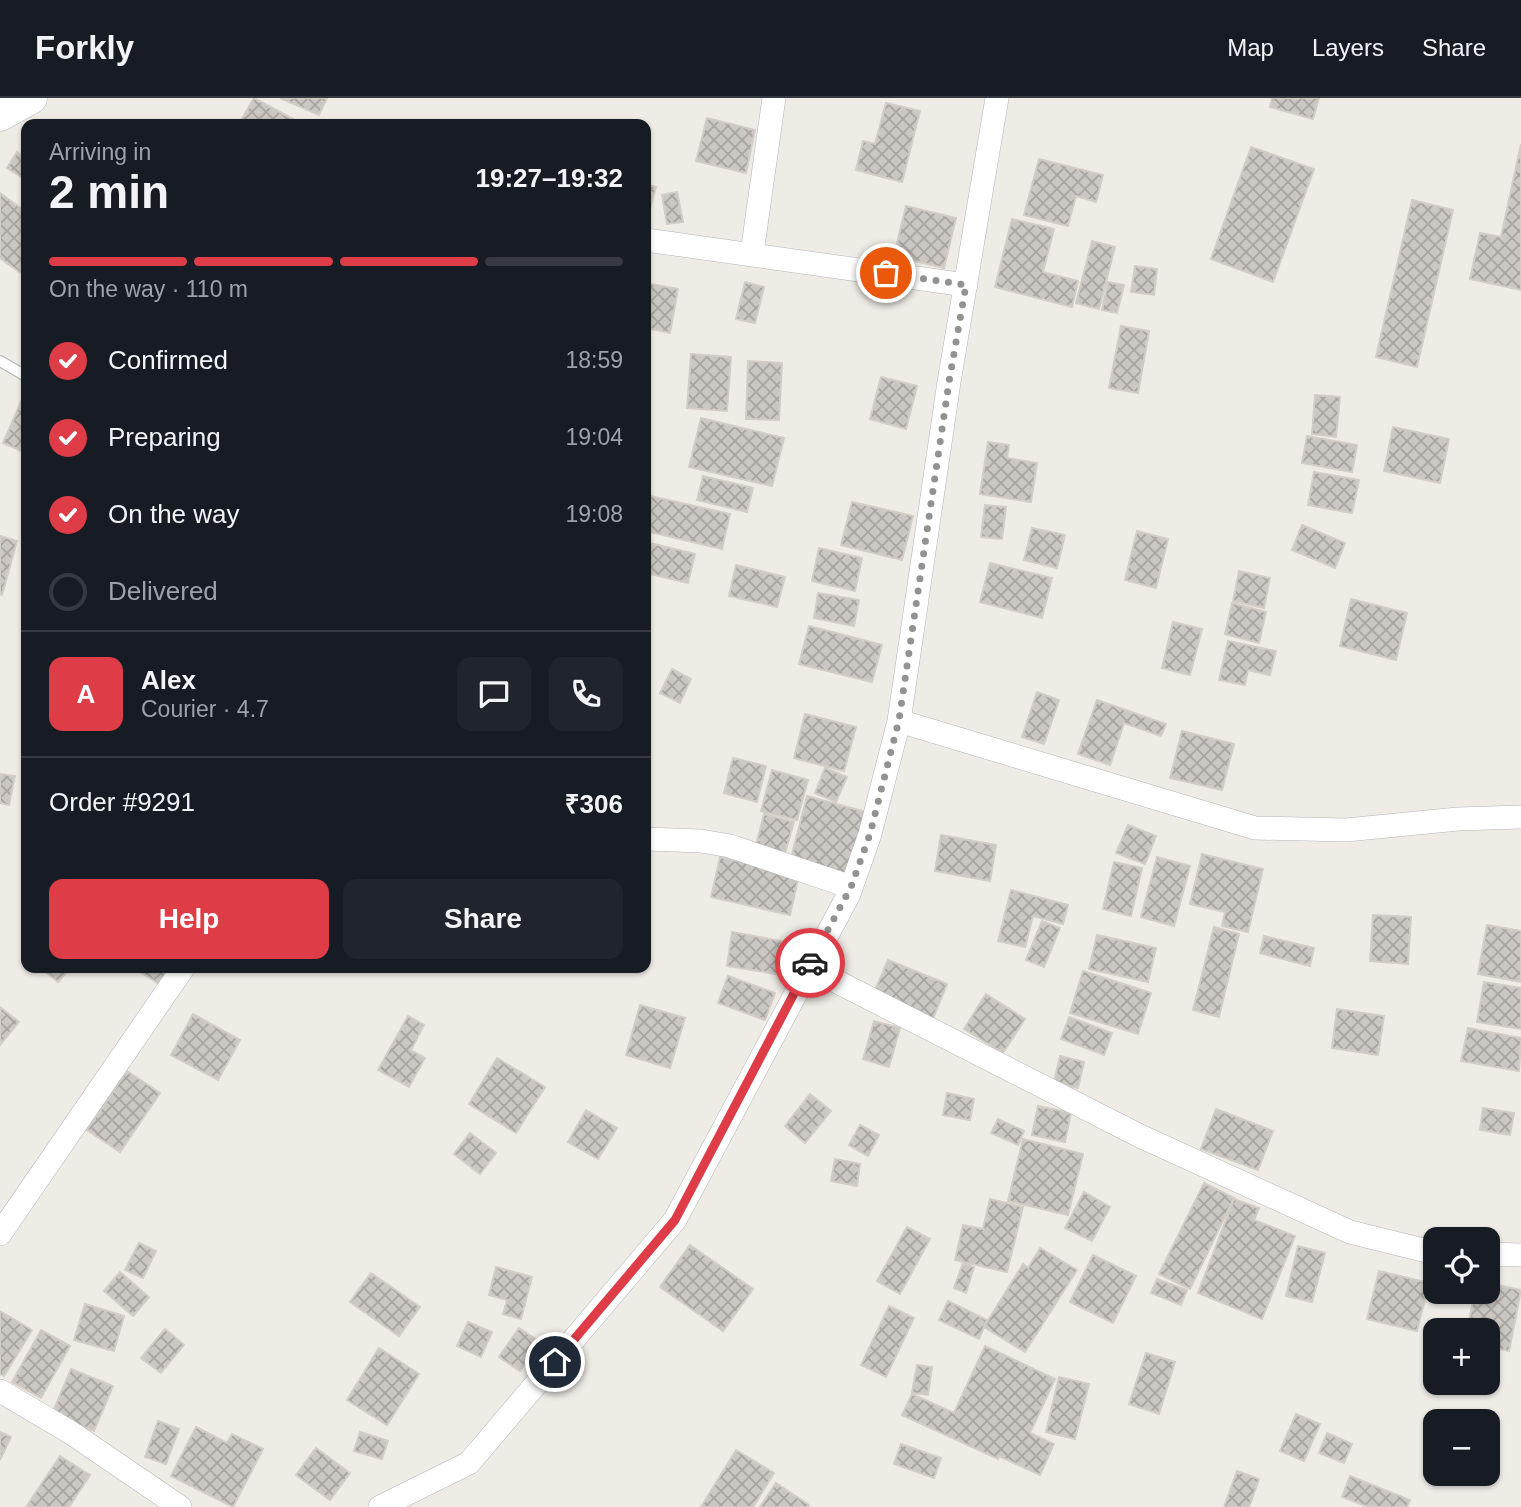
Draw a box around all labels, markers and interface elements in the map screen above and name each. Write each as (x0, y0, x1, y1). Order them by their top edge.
text: Forkly (35, 29, 134, 66)
text: Map (1227, 34, 1274, 61)
text: Layers (1312, 34, 1384, 61)
text: Share (1422, 34, 1486, 61)
text: Arriving in (49, 139, 151, 165)
text: 19:27–19:32 (476, 163, 623, 193)
text: 2 min (49, 166, 169, 218)
pin (856, 243, 916, 303)
icon: bag (867, 254, 905, 292)
text: On the way · 110 m (49, 276, 248, 302)
icon: check (49, 342, 87, 380)
text: Confirmed (108, 345, 228, 375)
text: 18:59 (565, 347, 623, 373)
icon: check (49, 419, 87, 457)
text: Preparing (108, 422, 221, 452)
text: 19:04 (565, 424, 623, 450)
icon: check (49, 496, 87, 534)
text: On the way (108, 499, 240, 529)
text: 19:08 (565, 501, 623, 527)
text: Delivered (108, 576, 218, 606)
button: chat (457, 657, 531, 731)
button: phone (549, 657, 623, 731)
text: Alex (141, 665, 196, 695)
text: A (77, 679, 95, 709)
text: Courier · 4.7 (141, 696, 269, 722)
text: Order #9291 (49, 787, 195, 817)
text: ₹306 (565, 789, 623, 819)
button: Help (49, 879, 329, 959)
button: Share (343, 879, 623, 959)
courier (775, 928, 845, 998)
icon: car (791, 944, 829, 982)
map controls (1423, 1227, 1500, 1486)
button: locate (1423, 1227, 1500, 1304)
button: + (1423, 1318, 1500, 1395)
pin (525, 1332, 585, 1392)
icon: home (536, 1343, 574, 1381)
button: − (1423, 1409, 1500, 1486)

